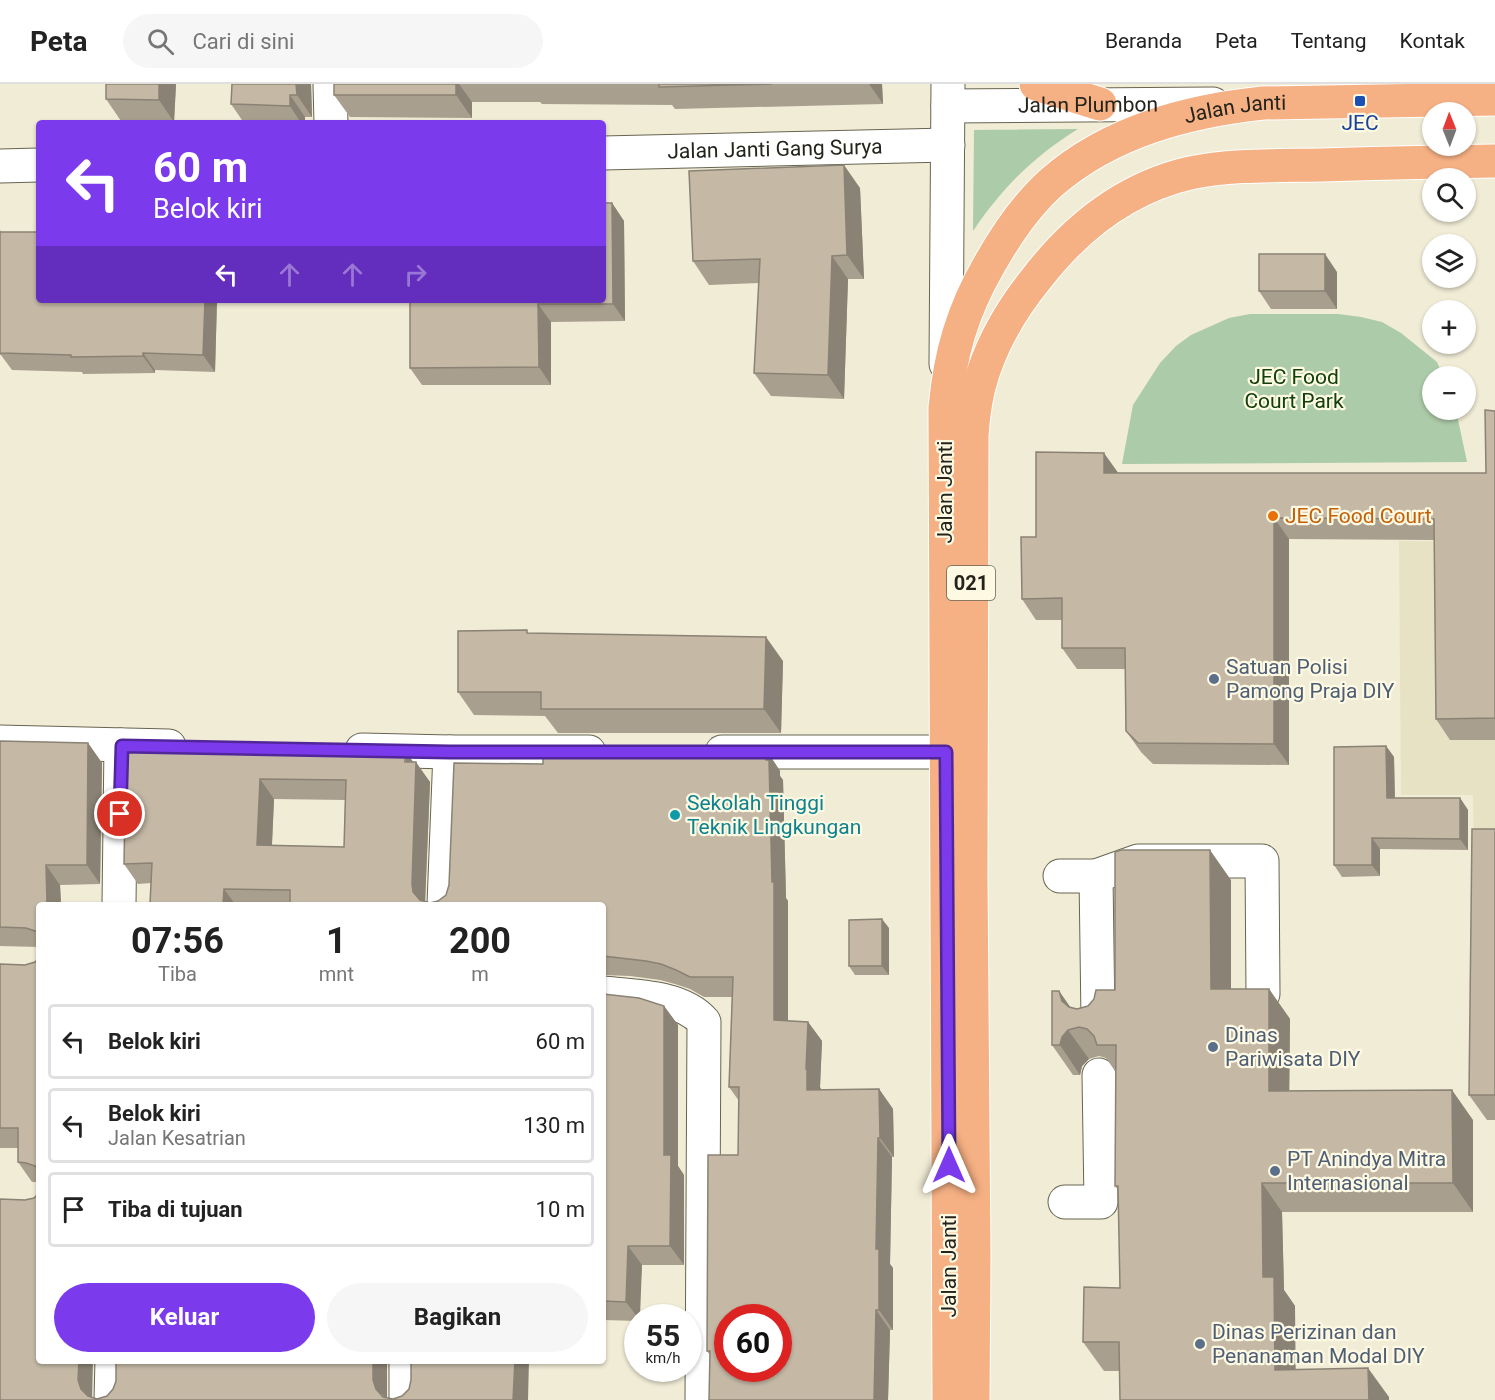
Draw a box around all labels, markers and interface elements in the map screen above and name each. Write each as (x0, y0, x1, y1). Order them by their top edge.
search box (123, 14, 543, 68)
text: Peta (30, 25, 87, 58)
icon: search (144, 25, 177, 58)
text: Cari di sini (192, 29, 294, 54)
text: Beranda (1105, 29, 1182, 53)
text: Peta (1215, 29, 1258, 53)
text: Tentang (1291, 29, 1367, 53)
text: Kontak (1400, 29, 1465, 53)
street label: Jalan Janti (1182, 91, 1286, 128)
street label: Jalan Plumbon (1018, 92, 1158, 117)
marker: JEC (1353, 94, 1367, 108)
north arrow (1422, 102, 1476, 156)
map controls (1422, 102, 1476, 420)
place label: JEC (1341, 111, 1379, 135)
street label: Jalan Janti Gang Surya (667, 135, 883, 164)
text: 60 m (153, 143, 248, 192)
icon: left (54, 144, 132, 222)
button: search (1422, 168, 1476, 222)
text: Belok kiri (153, 193, 262, 225)
button: layers (1422, 234, 1476, 288)
icon: left (210, 258, 243, 291)
icon: ahead (273, 258, 306, 291)
icon: ahead (336, 258, 369, 291)
icon: right (399, 258, 432, 291)
button: + (1422, 300, 1476, 354)
park label: JEC Food Court Park (1244, 365, 1344, 413)
button: − (1422, 366, 1476, 420)
street label: Jalan Janti (933, 441, 957, 543)
place label: JEC Food Court (1285, 504, 1432, 528)
marker: JEC Food Court (1266, 509, 1280, 523)
road number: 021 (947, 566, 995, 600)
place label: Satuan Polisi Pamong Praja DIY (1226, 655, 1395, 703)
marker: Satuan Polisi Pamong Praja DIY (1207, 672, 1221, 686)
pin (94, 788, 145, 839)
place label: Sekolah Tinggi Teknik Lingkungan (687, 791, 861, 839)
icon: arrive (103, 797, 136, 830)
marker: Sekolah Tinggi Teknik Lingkungan (668, 808, 682, 822)
text: 07:56 (131, 920, 224, 962)
text: 1 (326, 920, 347, 962)
text: 200 (449, 920, 511, 962)
text: Tiba (158, 962, 197, 986)
text: mnt (319, 962, 354, 986)
text: m (471, 962, 489, 986)
place label: Dinas Pariwisata DIY (1225, 1023, 1361, 1071)
icon: left (57, 1025, 90, 1058)
text: Belok kiri (108, 1029, 201, 1054)
text: 60 m (536, 1029, 585, 1054)
marker: Dinas Pariwisata DIY (1206, 1040, 1220, 1054)
text: Belok kiri (108, 1101, 201, 1126)
icon: left (57, 1109, 90, 1142)
text: 130 m (523, 1113, 585, 1138)
text: Jalan Kesatrian (108, 1126, 246, 1150)
position arrow (917, 1133, 981, 1197)
place label: PT Anindya Mitra Internasional (1287, 1147, 1446, 1195)
marker: PT Anindya Mitra Internasional (1268, 1164, 1282, 1178)
icon: arrive (57, 1193, 90, 1226)
text: Tiba di tujuan (108, 1197, 243, 1222)
text: 10 m (536, 1197, 585, 1222)
street label: Jalan Janti (937, 1215, 961, 1317)
button: Keluar (54, 1283, 315, 1352)
button: Bagikan (327, 1283, 588, 1352)
speed limit sign: 60 (714, 1304, 792, 1382)
text: 55 (646, 1318, 680, 1353)
place label: Dinas Perizinan dan Penanaman Modal DIY (1212, 1320, 1425, 1368)
marker: Dinas Perizinan dan Penanaman Modal DIY (1193, 1337, 1207, 1351)
text: km/h (645, 1349, 681, 1367)

